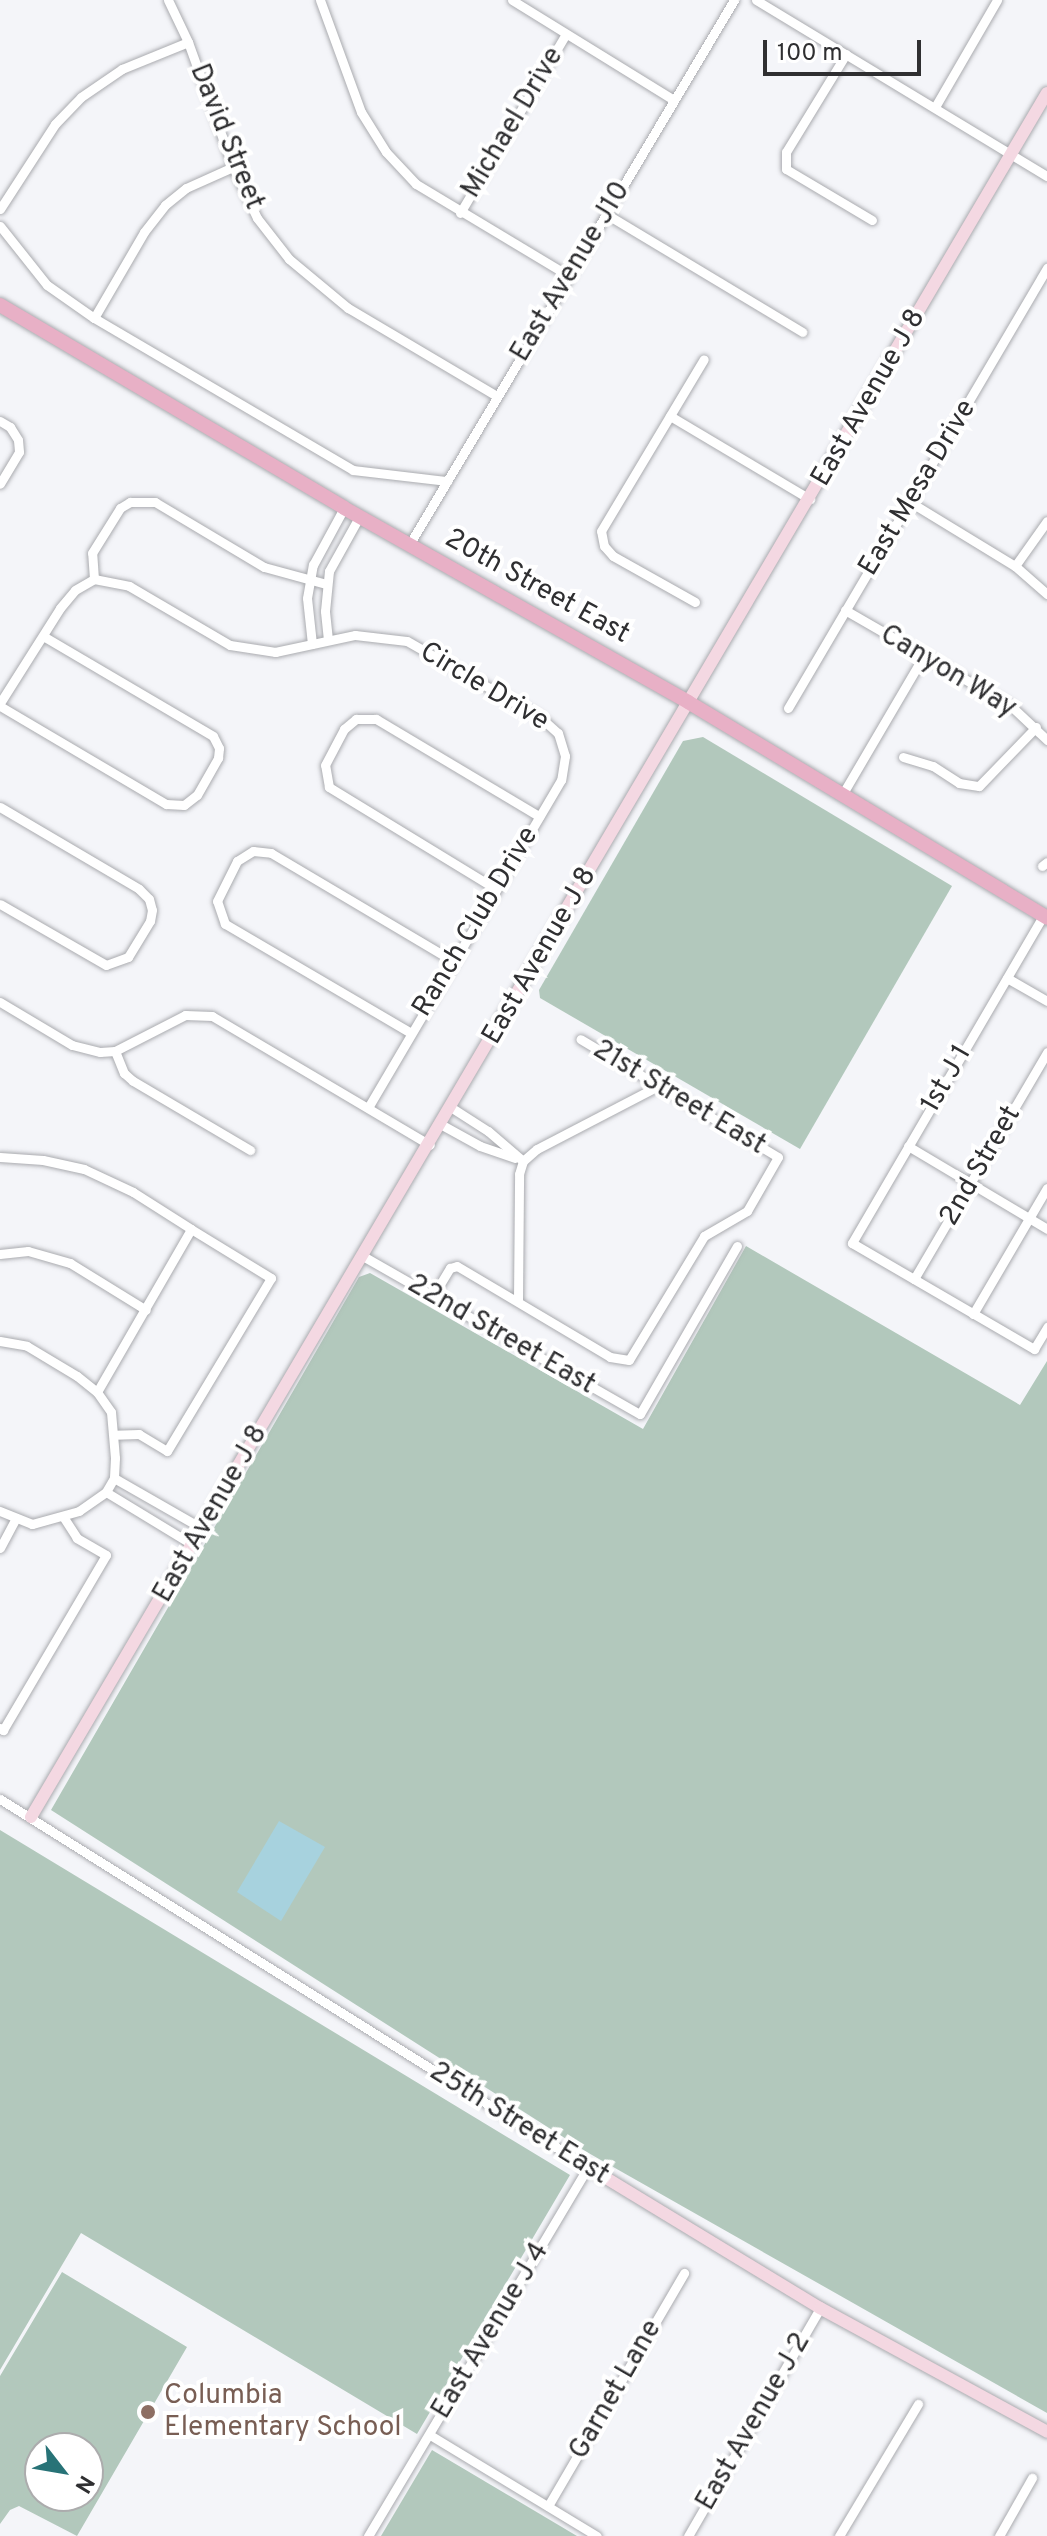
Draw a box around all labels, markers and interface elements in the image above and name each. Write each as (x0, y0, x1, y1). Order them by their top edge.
scale bar (767, 24, 925, 74)
text: 100 m (777, 39, 843, 69)
street label: Michael Drive (455, 41, 571, 205)
street label: David Street (182, 59, 270, 215)
street label: East Avenue J10 (504, 175, 638, 369)
street label: East Avenue J 8 (804, 303, 934, 493)
street label: East Mesa Drive (852, 394, 984, 582)
street label: 20th Street East (439, 522, 635, 652)
street label: Canyon Way (873, 618, 1023, 726)
street label: Circle Drive (413, 635, 555, 739)
street label: Ranch Club Drive (406, 821, 546, 1023)
street label: East Avenue J 8 (475, 861, 605, 1051)
street label: 21st Street East (587, 1033, 771, 1163)
street label: 1st J 1 (914, 1039, 980, 1119)
street label: 2nd Street (933, 1100, 1029, 1232)
street label: 22nd Street East (401, 1268, 601, 1402)
street label: East Avenue J 8 (146, 1419, 276, 1609)
street label: 25th Street East (423, 2055, 615, 2193)
street label: East Avenue J 4 (425, 2236, 557, 2426)
street label: Garnet Lane (563, 2314, 669, 2466)
street label: East Avenue J 2 (689, 2327, 819, 2517)
place label: Columbia Elementary School (164, 2379, 402, 2445)
marker: Columbia Elementary School (139, 2403, 157, 2421)
north arrow (24, 2432, 104, 2512)
text: N (68, 2470, 99, 2497)

